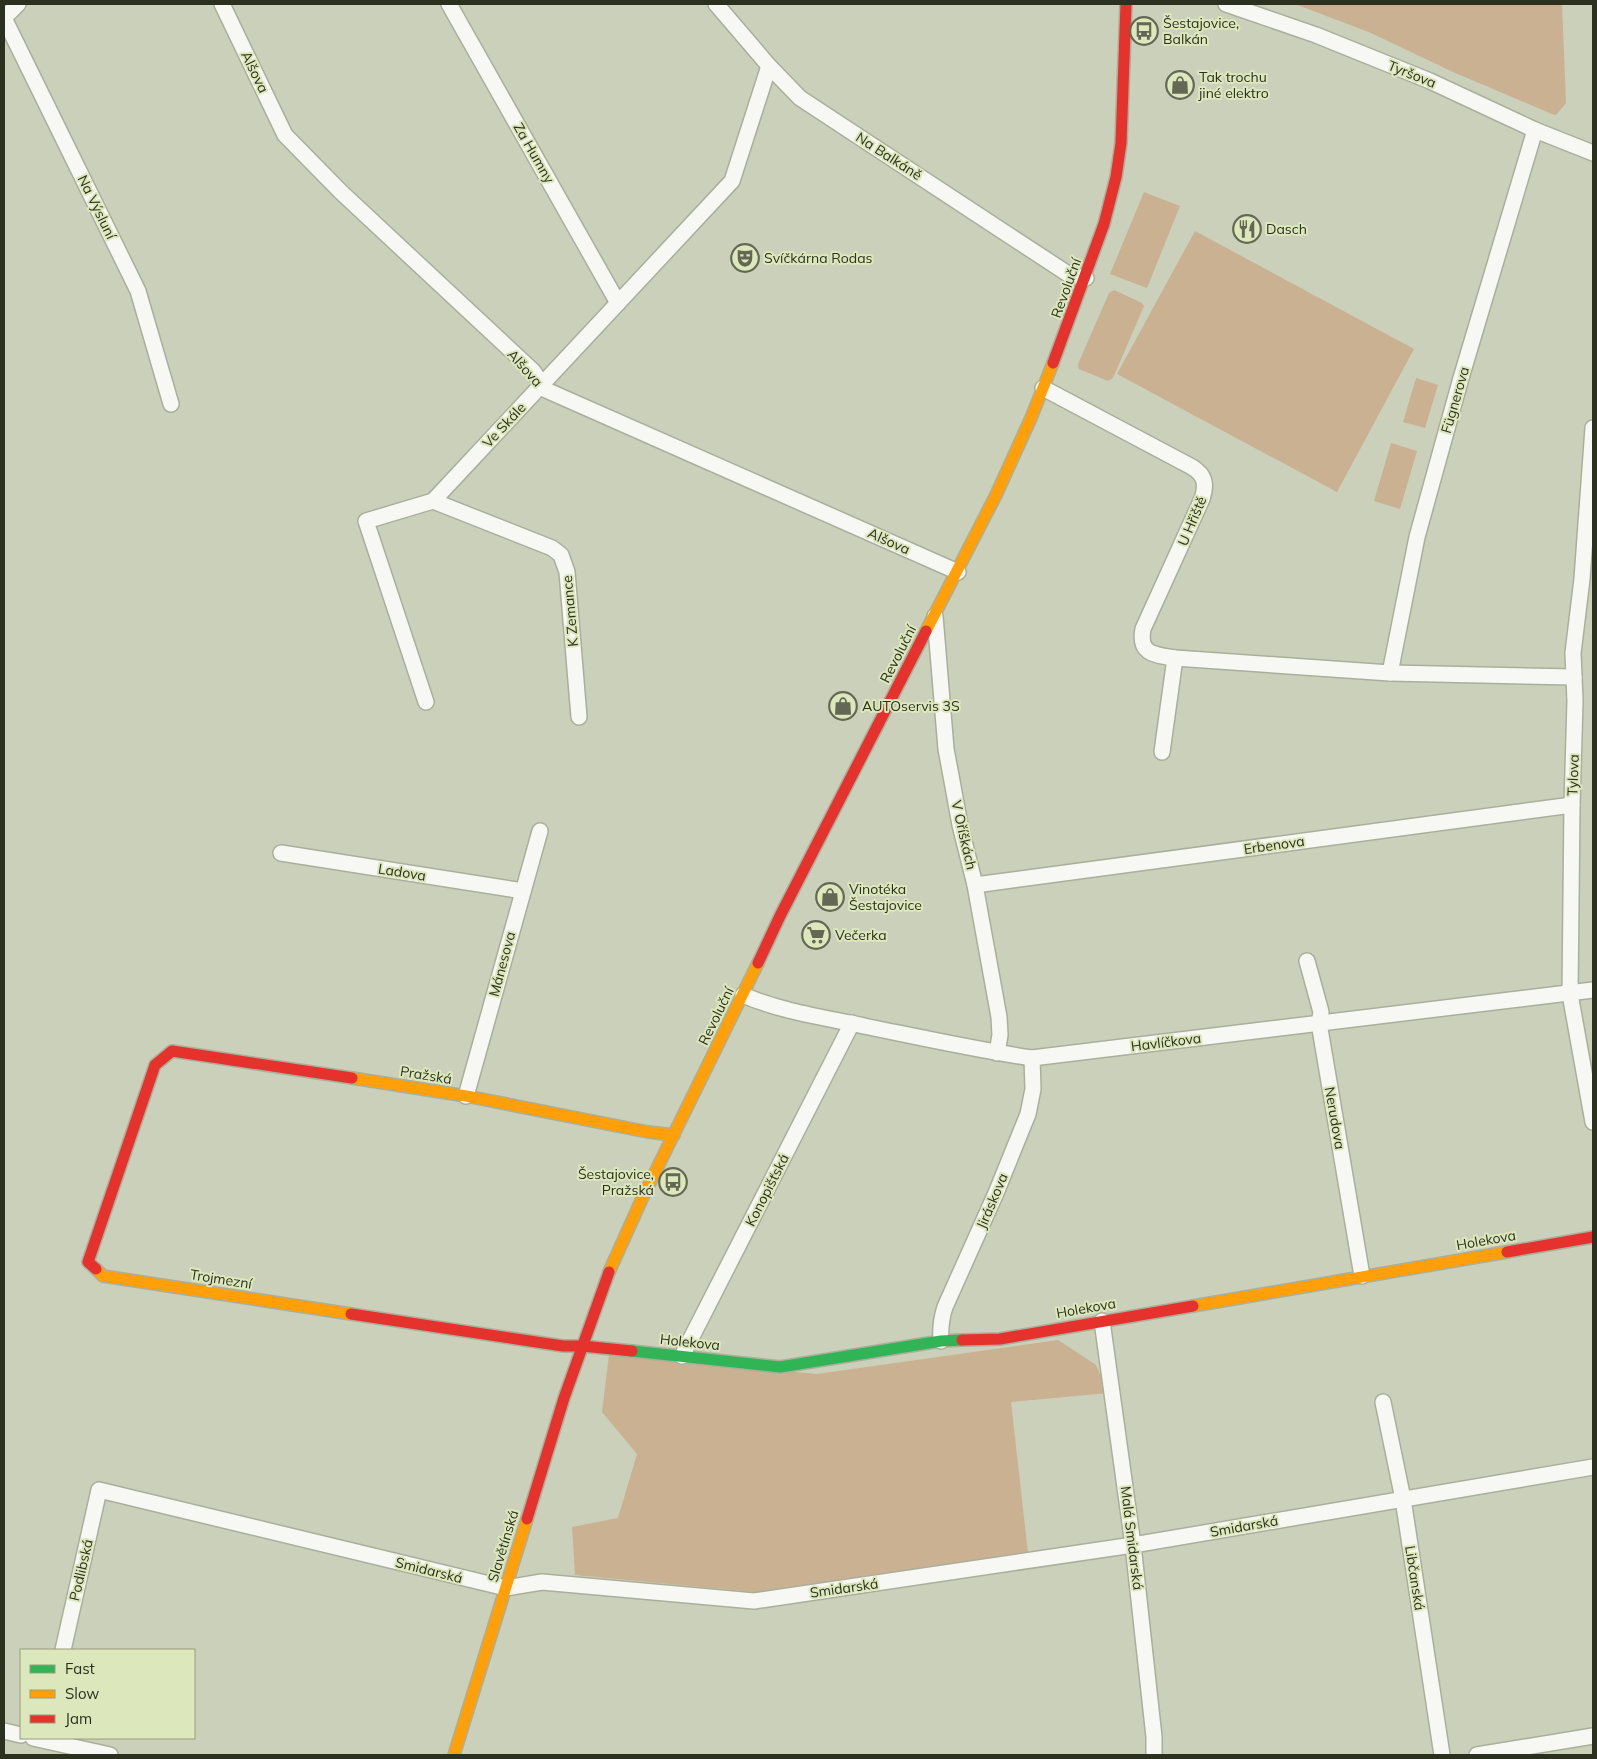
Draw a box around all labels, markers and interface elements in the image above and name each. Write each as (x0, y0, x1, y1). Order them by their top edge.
place label: Šestajovice, Balkán (1163, 14, 1239, 48)
bus stop icon: Šestajovice, Balkán (1129, 16, 1159, 46)
street label: Alšova (237, 48, 273, 96)
street label: Tyršova (1385, 56, 1439, 92)
place label: Tak trochu jiné elektro (1198, 68, 1269, 102)
shop icon: Tak trochu jiné elektro (1165, 70, 1195, 100)
street label: Za Humny (509, 120, 559, 187)
street label: Na Balkáně (853, 128, 925, 184)
street label: Na Výsluní (74, 172, 121, 243)
restaurant icon: Dasch (1232, 214, 1262, 244)
place label: Dasch (1266, 220, 1307, 238)
theatre icon: Svíčkárna Rodas (730, 243, 760, 273)
place label: Svíčkárna Rodas (764, 249, 873, 267)
street label: Revoluční (1047, 255, 1085, 320)
street label: Alšova (504, 346, 546, 390)
street label: Fügnerova (1437, 365, 1473, 435)
street label: Ve Skále (478, 399, 530, 451)
street label: U Hřiště (1173, 493, 1211, 549)
street label: Alšova (865, 524, 913, 558)
street label: K Zemance (558, 575, 582, 647)
street label: Revoluční (876, 622, 920, 686)
shop icon: AUTOservis 3S (828, 691, 858, 721)
place label: AUTOservis 3S (862, 697, 960, 715)
street label: Tylova (1563, 754, 1583, 796)
street label: V Oříškách (947, 799, 981, 871)
street label: Erbenova (1242, 832, 1306, 858)
street label: Ladova (377, 859, 427, 885)
place label: Vinotéka Šestajovice (849, 880, 922, 914)
shop icon: Vinotéka Šestajovice (815, 882, 845, 912)
supermarket icon: Večerka (801, 920, 831, 950)
place label: Večerka (835, 926, 887, 944)
street label: Mánesova (485, 929, 519, 999)
street label: Revoluční (694, 983, 738, 1048)
street label: Havlíčkova (1130, 1029, 1202, 1055)
street label: Pražská (399, 1062, 453, 1088)
street label: Nerudova (1321, 1085, 1349, 1151)
street label: Konopišťská (741, 1151, 793, 1229)
place label: Šestajovice, Pražská (578, 1165, 654, 1199)
bus stop icon: Šestajovice, Pražská (658, 1167, 688, 1197)
street label: Jiráskova (972, 1170, 1012, 1232)
street label: Holekova (1455, 1226, 1517, 1254)
street label: Trojmezní (189, 1265, 254, 1293)
street label: Holekova (1055, 1294, 1117, 1322)
street label: Holekova (659, 1330, 721, 1354)
street label: Malá Smidarská (1117, 1485, 1147, 1591)
street label: Slavětínská (484, 1508, 522, 1584)
street label: Smidarská (1209, 1511, 1279, 1541)
street label: Podlibská (65, 1537, 97, 1603)
street label: Libčanská (1401, 1544, 1429, 1612)
street label: Smidarská (393, 1553, 465, 1587)
street label: Smidarská (809, 1574, 879, 1602)
legend (20, 1649, 195, 1739)
text: Fast (65, 1659, 95, 1678)
text: Slow (65, 1684, 99, 1703)
text: Jam (65, 1709, 92, 1728)

